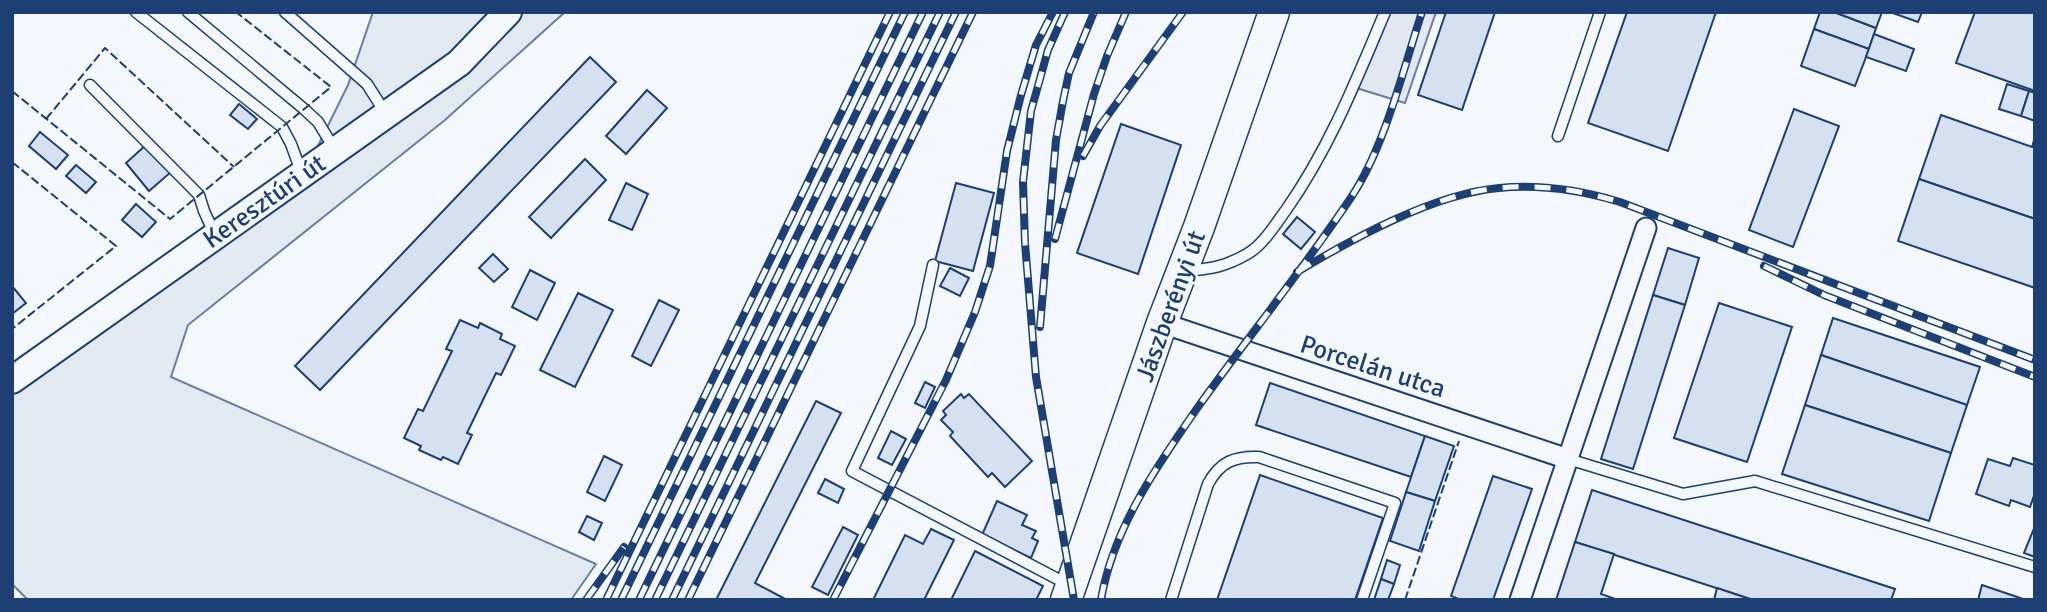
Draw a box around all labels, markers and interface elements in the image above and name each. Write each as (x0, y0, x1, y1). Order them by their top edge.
street label: Keresztúri út (197, 148, 332, 256)
street label: Jászberényi út (1129, 227, 1213, 386)
street label: Porcelán utca (1296, 328, 1449, 406)

